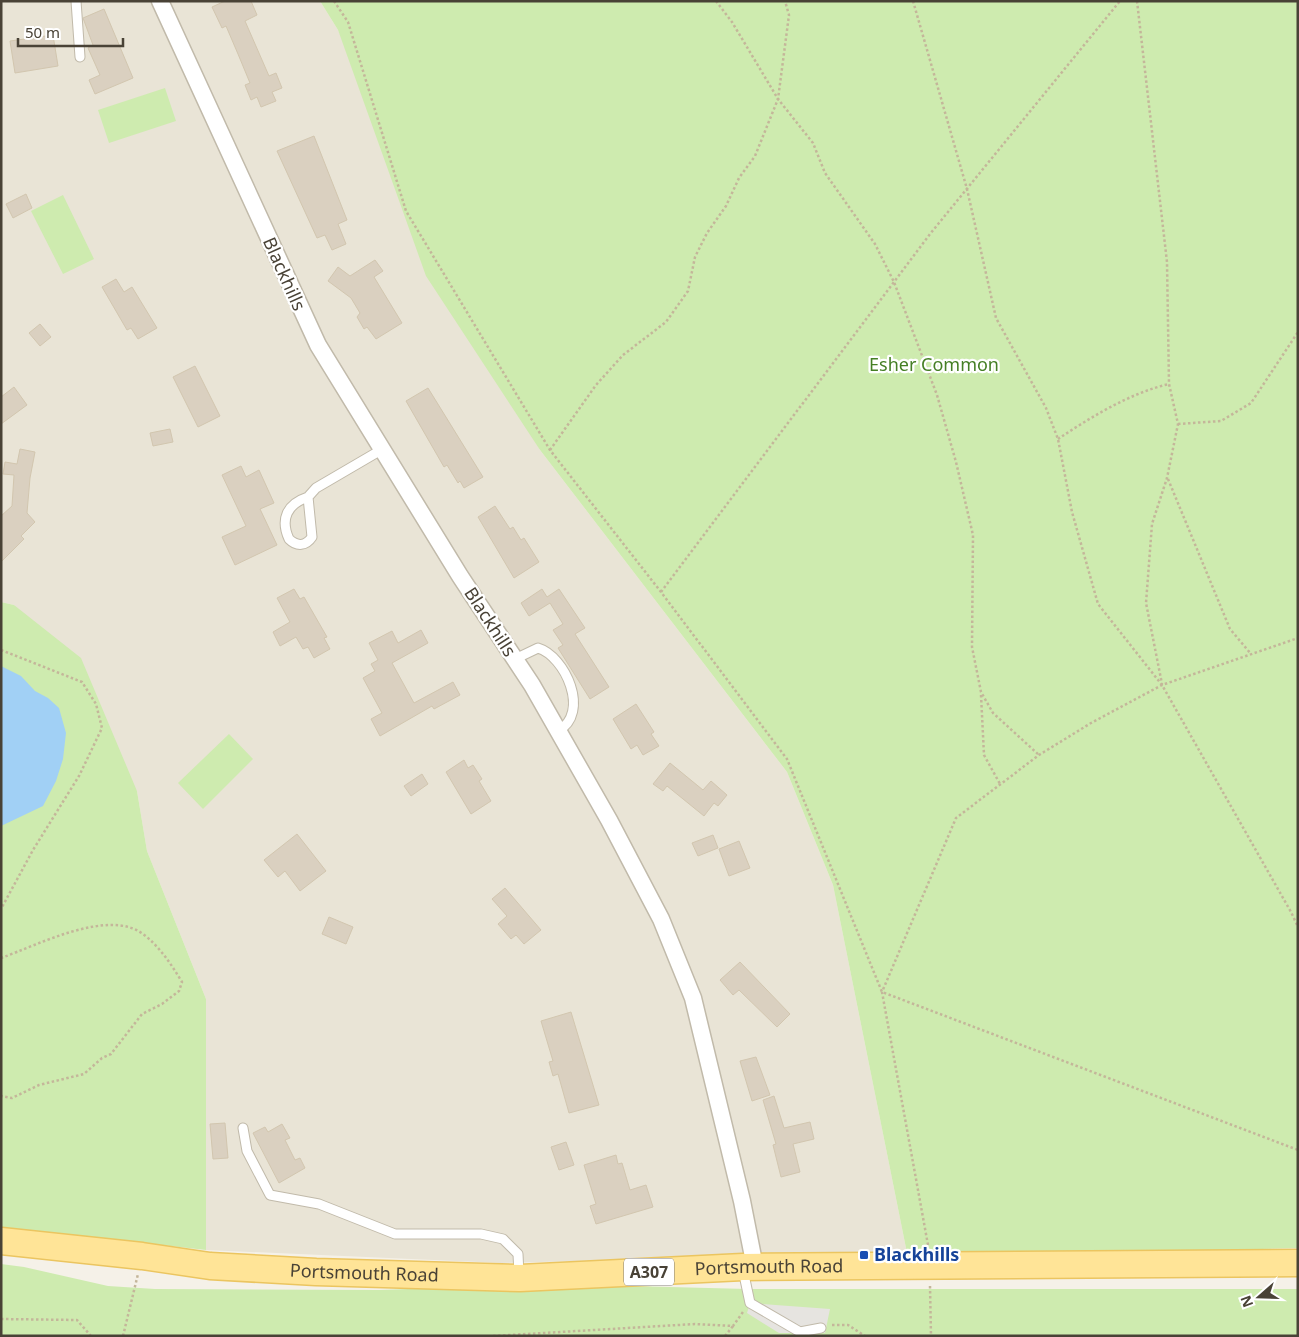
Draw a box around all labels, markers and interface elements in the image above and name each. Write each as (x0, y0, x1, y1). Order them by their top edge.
scale bar (18, 15, 122, 47)
text: 50 m (25, 22, 60, 42)
street label: Blackhills (258, 233, 312, 314)
park label: Esher Common (869, 352, 999, 376)
street label: Blackhills (459, 582, 522, 661)
place label: Blackhills (874, 1242, 959, 1266)
marker: Blackhills (858, 1249, 870, 1261)
street label: Portsmouth Road (694, 1253, 843, 1280)
street label: Portsmouth Road (289, 1258, 439, 1287)
road number: A307 (624, 1258, 674, 1286)
north arrow (1234, 1272, 1284, 1322)
text: N (1235, 1293, 1257, 1310)

